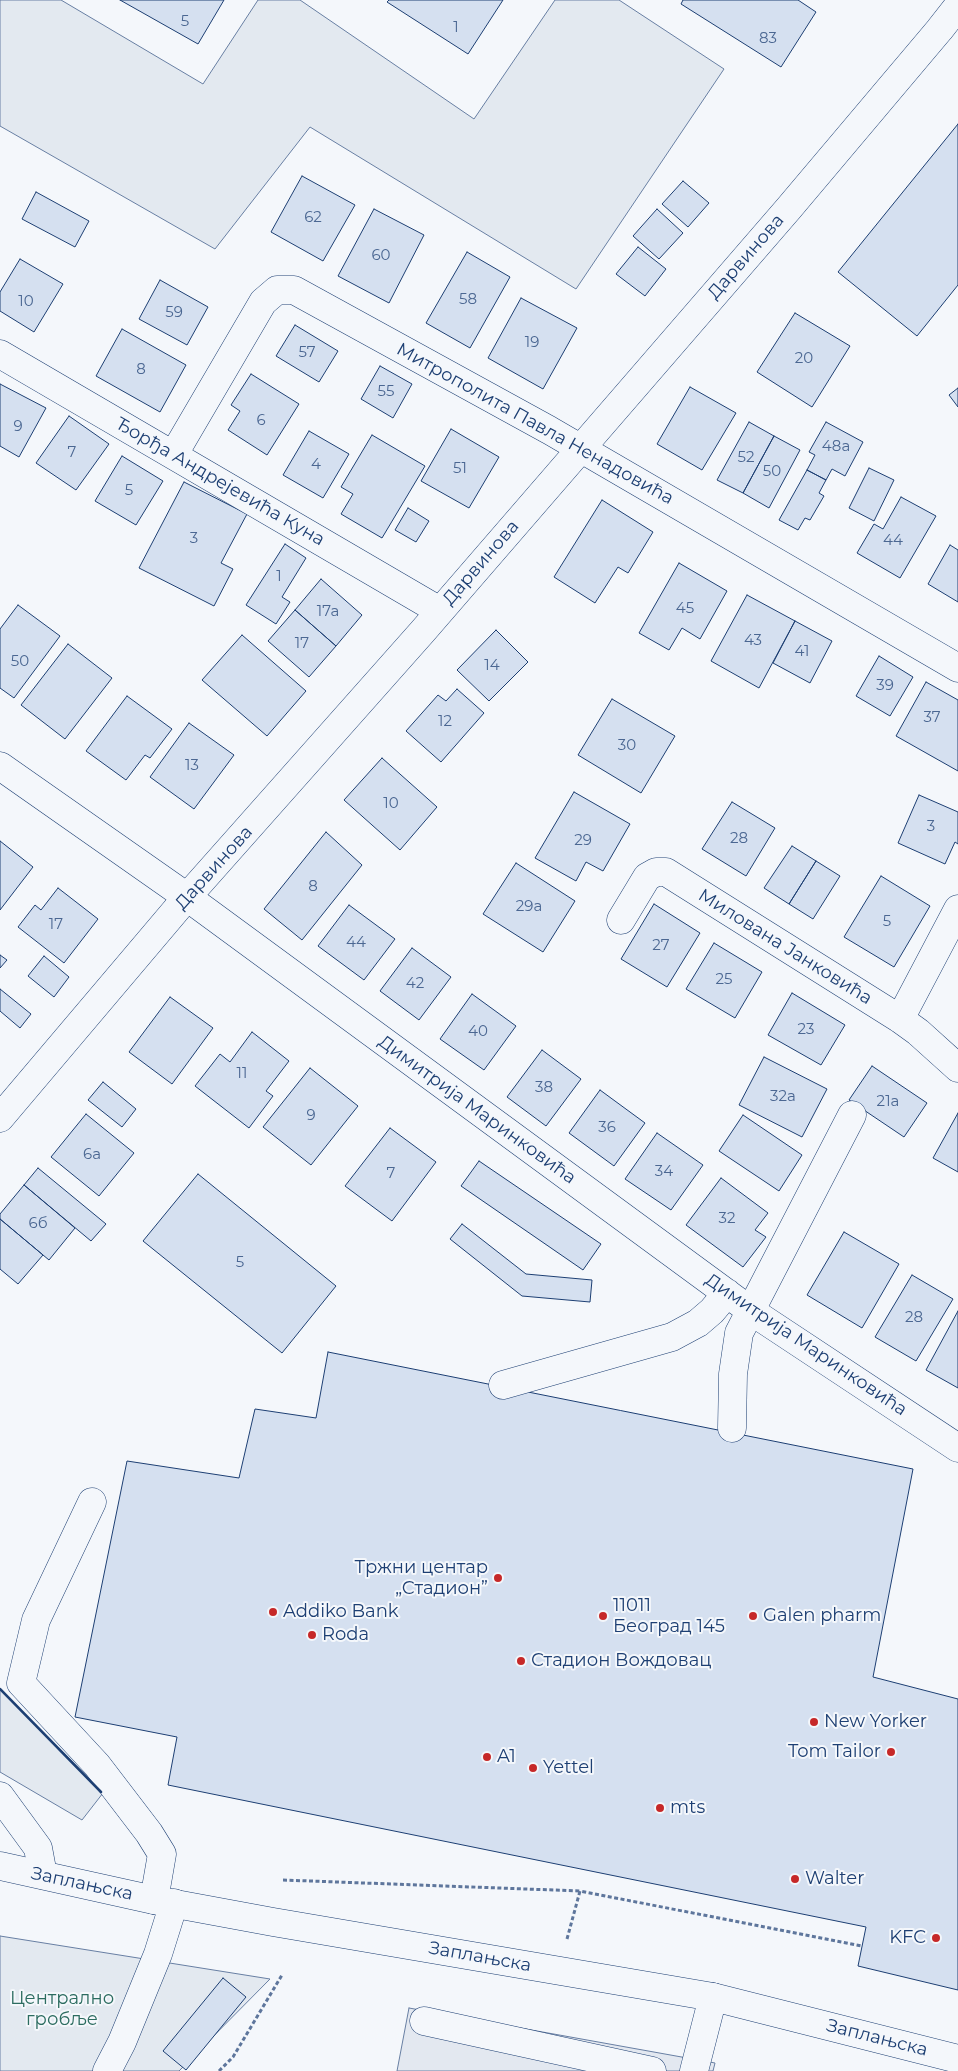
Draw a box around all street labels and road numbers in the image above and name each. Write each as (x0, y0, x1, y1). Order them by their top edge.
street label: Дарвинова (703, 210, 789, 304)
street label: Митрополита Павла Ненадовића (393, 339, 677, 509)
street label: Ђорђа Андрејевића Куна (112, 413, 328, 551)
street label: Дарвинова (438, 516, 524, 610)
street label: Дарвинова (171, 822, 257, 914)
street label: Милована Јанковића (694, 885, 876, 1009)
street label: Димитрија Маринковића (374, 1031, 580, 1189)
street label: Димитрија Маринковића (701, 1269, 911, 1421)
street label: Заплањска (29, 1863, 135, 1905)
street label: Заплањска (427, 1937, 533, 1977)
street label: Заплањска (824, 2015, 930, 2061)

